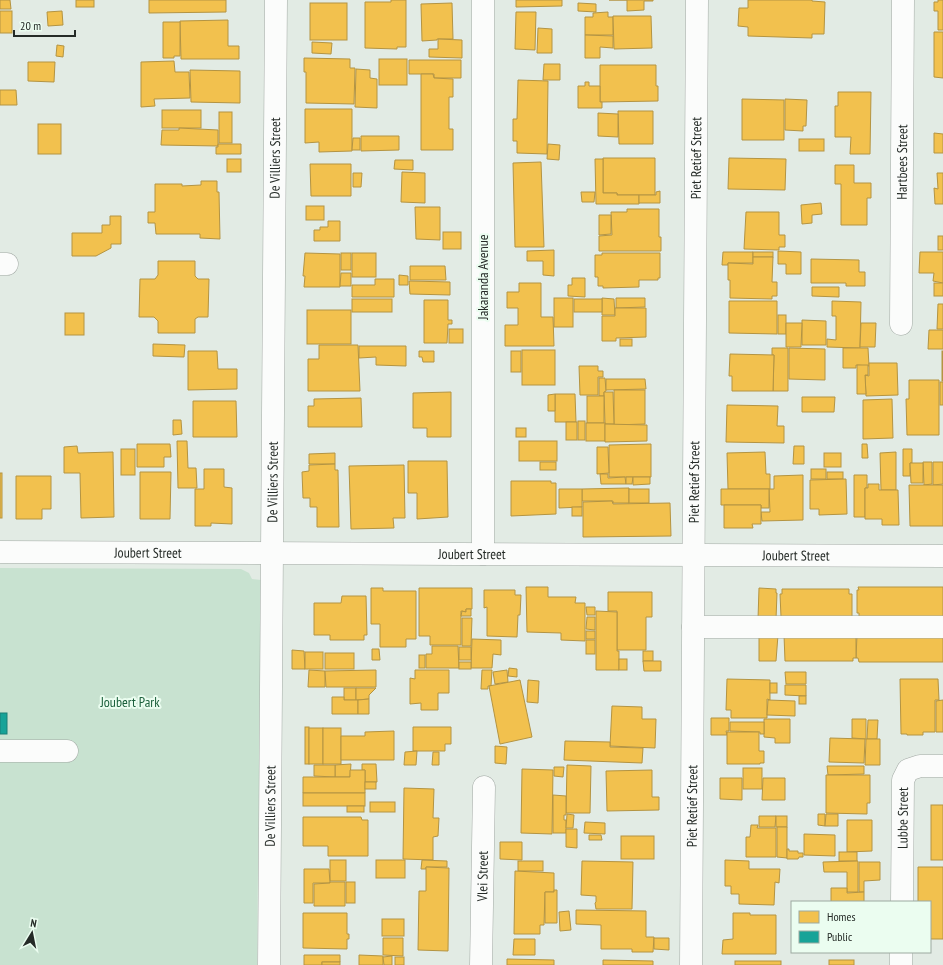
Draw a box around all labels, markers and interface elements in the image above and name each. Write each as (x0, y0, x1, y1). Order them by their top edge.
scale bar (14, 12, 75, 38)
text: 20 m (20, 18, 41, 33)
street label: De Villiers Street (266, 117, 284, 199)
street label: Piet Retief Street (687, 117, 705, 199)
street label: Hartbees Street (893, 124, 911, 200)
street label: Jakaranda Avenue (474, 234, 492, 321)
street label: De Villiers Street (263, 441, 282, 523)
street label: Piet Retief Street (685, 441, 703, 523)
street label: Joubert Street (113, 543, 182, 562)
street label: Joubert Street (437, 545, 506, 563)
street label: Joubert Street (761, 546, 830, 565)
park label: Joubert Park (99, 693, 160, 711)
street label: De Villiers Street (261, 765, 279, 847)
street label: Piet Retief Street (683, 765, 701, 847)
street label: Lubbe Street (893, 787, 912, 849)
street label: Vlei Street (473, 850, 492, 902)
legend (791, 901, 931, 953)
text: Homes (827, 909, 855, 924)
north arrow (12, 913, 52, 953)
text: N (30, 916, 38, 931)
text: Public (827, 929, 853, 944)

